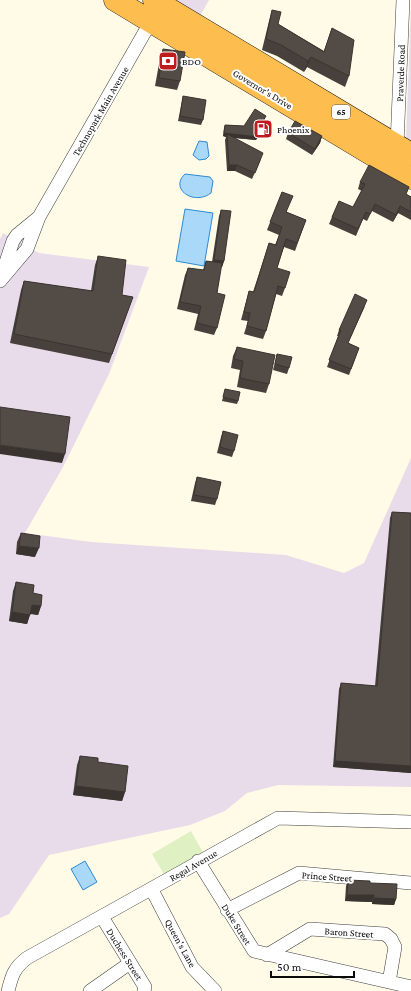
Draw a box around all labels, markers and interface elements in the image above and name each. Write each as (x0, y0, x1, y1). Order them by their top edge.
street label: Praverde Road (394, 44, 407, 102)
bank icon: BDO (157, 50, 179, 72)
place label: BDO (182, 56, 201, 67)
street label: Technopark Main Avenue (70, 64, 131, 158)
street label: Governor's Drive (231, 67, 295, 112)
road number: 65 (332, 105, 350, 119)
fuel station icon: Phoenix (252, 118, 274, 140)
place label: Phoenix (277, 124, 310, 135)
street label: Regal Avenue (167, 847, 220, 883)
street label: Prince Street (301, 869, 353, 884)
street label: Duke Street (220, 902, 254, 947)
street label: Queen's Lane (163, 917, 199, 970)
street label: Baron Street (324, 925, 375, 940)
street label: Duchess Street (104, 926, 145, 983)
scale bar (271, 953, 354, 979)
text: 50 m (277, 960, 302, 974)

